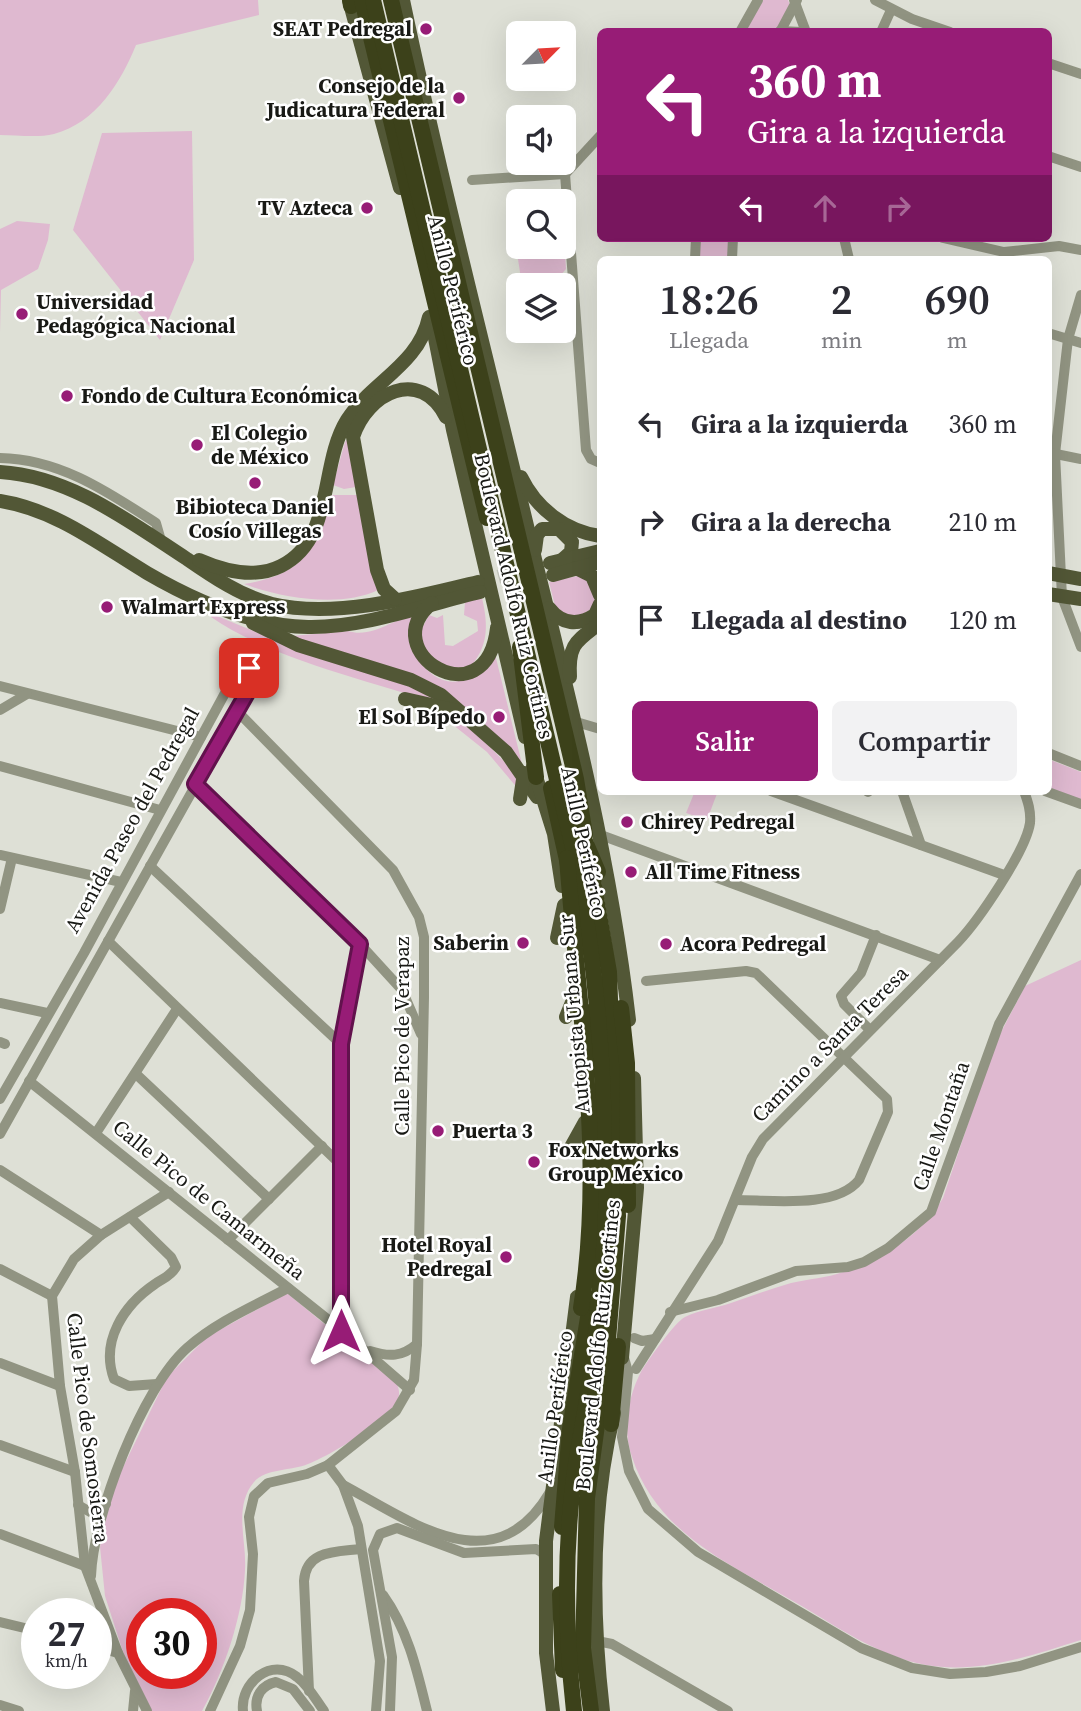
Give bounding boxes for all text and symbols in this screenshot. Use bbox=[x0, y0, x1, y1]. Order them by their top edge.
place label: SEAT Pedregal bbox=[273, 14, 412, 43]
marker: SEAT Pedregal bbox=[418, 21, 434, 37]
north arrow bbox=[506, 21, 576, 91]
map controls bbox=[506, 21, 576, 343]
text: 360 m bbox=[747, 46, 882, 113]
icon: left bbox=[632, 56, 723, 147]
place label: Consejo de la Judicatura Federal bbox=[264, 71, 446, 124]
marker: Consejo de la Judicatura Federal bbox=[451, 90, 467, 106]
button: sound bbox=[506, 105, 576, 175]
text: Gira a la izquierda bbox=[747, 110, 1006, 154]
button: search bbox=[506, 189, 576, 259]
icon: left bbox=[733, 189, 771, 227]
icon: ahead bbox=[806, 189, 844, 227]
icon: right bbox=[879, 189, 917, 227]
place label: TV Azteca bbox=[258, 193, 354, 222]
marker: TV Azteca bbox=[359, 200, 375, 216]
street label: Anillo Periférico bbox=[421, 211, 486, 368]
text: 18:26 bbox=[659, 270, 759, 328]
text: 2 bbox=[831, 270, 853, 328]
text: 690 bbox=[924, 270, 990, 328]
button: layers bbox=[506, 273, 576, 343]
place label: Universidad Pedagógica Nacional bbox=[36, 287, 236, 340]
marker: Universidad Pedagógica Nacional bbox=[14, 306, 30, 322]
text: Llegada bbox=[669, 324, 749, 356]
text: min bbox=[821, 324, 862, 356]
text: m bbox=[947, 324, 968, 356]
place label: Fondo de Cultura Económica bbox=[81, 381, 359, 410]
marker: Fondo de Cultura Económica bbox=[59, 388, 75, 404]
icon: left bbox=[632, 405, 670, 443]
text: Gira a la izquierda bbox=[691, 406, 908, 442]
text: 360 m bbox=[949, 406, 1017, 442]
place label: El Colegio de México bbox=[211, 418, 309, 471]
marker: El Colegio de México bbox=[189, 437, 205, 453]
street label: Boulevard Adolfo Ruiz Cortines bbox=[467, 450, 562, 742]
marker: Bibioteca Daniel Cosío Villegas bbox=[247, 475, 263, 491]
place label: Bibioteca Daniel Cosío Villegas bbox=[176, 492, 335, 545]
icon: right bbox=[632, 503, 670, 541]
text: Gira a la derecha bbox=[691, 504, 891, 540]
text: 210 m bbox=[949, 504, 1017, 540]
place label: Walmart Express bbox=[121, 592, 286, 621]
marker: Walmart Express bbox=[99, 599, 115, 615]
icon: arrive bbox=[632, 601, 670, 639]
text: Llegada al destino bbox=[691, 602, 907, 638]
text: 120 m bbox=[949, 602, 1017, 638]
pin bbox=[219, 638, 279, 698]
icon: arrive bbox=[230, 649, 268, 687]
button: Salir bbox=[632, 701, 818, 781]
button: Compartir bbox=[832, 701, 1017, 781]
street label: Avenida Paseo del Pedregal bbox=[57, 702, 206, 938]
place label: El Sol Bípedo bbox=[358, 702, 485, 731]
marker: El Sol Bípedo bbox=[491, 709, 507, 725]
street label: Anillo Periférico bbox=[554, 763, 615, 920]
place label: Chirey Pedregal bbox=[641, 807, 795, 836]
marker: Chirey Pedregal bbox=[619, 814, 635, 830]
place label: All Time Fitness bbox=[645, 857, 800, 886]
marker: All Time Fitness bbox=[623, 864, 639, 880]
street label: Autopista Urbana Sur bbox=[550, 913, 597, 1115]
place label: Saberin bbox=[433, 928, 509, 957]
place label: Acora Pedregal bbox=[680, 929, 827, 958]
marker: Saberin bbox=[515, 935, 531, 951]
street label: Calle Pico de Verapaz bbox=[387, 936, 416, 1136]
marker: Acora Pedregal bbox=[658, 936, 674, 952]
street label: Camino a Santa Teresa bbox=[745, 959, 915, 1128]
street label: Calle Montaña bbox=[905, 1057, 976, 1195]
street label: Calle Pico de Camarmeña bbox=[107, 1113, 312, 1287]
place label: Puerta 3 bbox=[452, 1116, 533, 1145]
marker: Puerta 3 bbox=[430, 1123, 446, 1139]
place label: Fox Networks Group México bbox=[548, 1135, 683, 1188]
marker: Fox Networks Group México bbox=[526, 1154, 542, 1170]
street label: Boulevard Adolfo Ruiz Cortines bbox=[568, 1198, 627, 1492]
place label: Hotel Royal Pedregal bbox=[381, 1230, 492, 1283]
marker: Hotel Royal Pedregal bbox=[498, 1249, 514, 1265]
position arrow bbox=[304, 1294, 378, 1368]
street label: Calle Pico de Somosierra bbox=[60, 1311, 117, 1545]
street label: Anillo Periférico bbox=[529, 1328, 580, 1485]
speed limit sign: 30 bbox=[126, 1598, 217, 1689]
text: 27 bbox=[48, 1610, 85, 1658]
text: km/h bbox=[45, 1648, 88, 1673]

